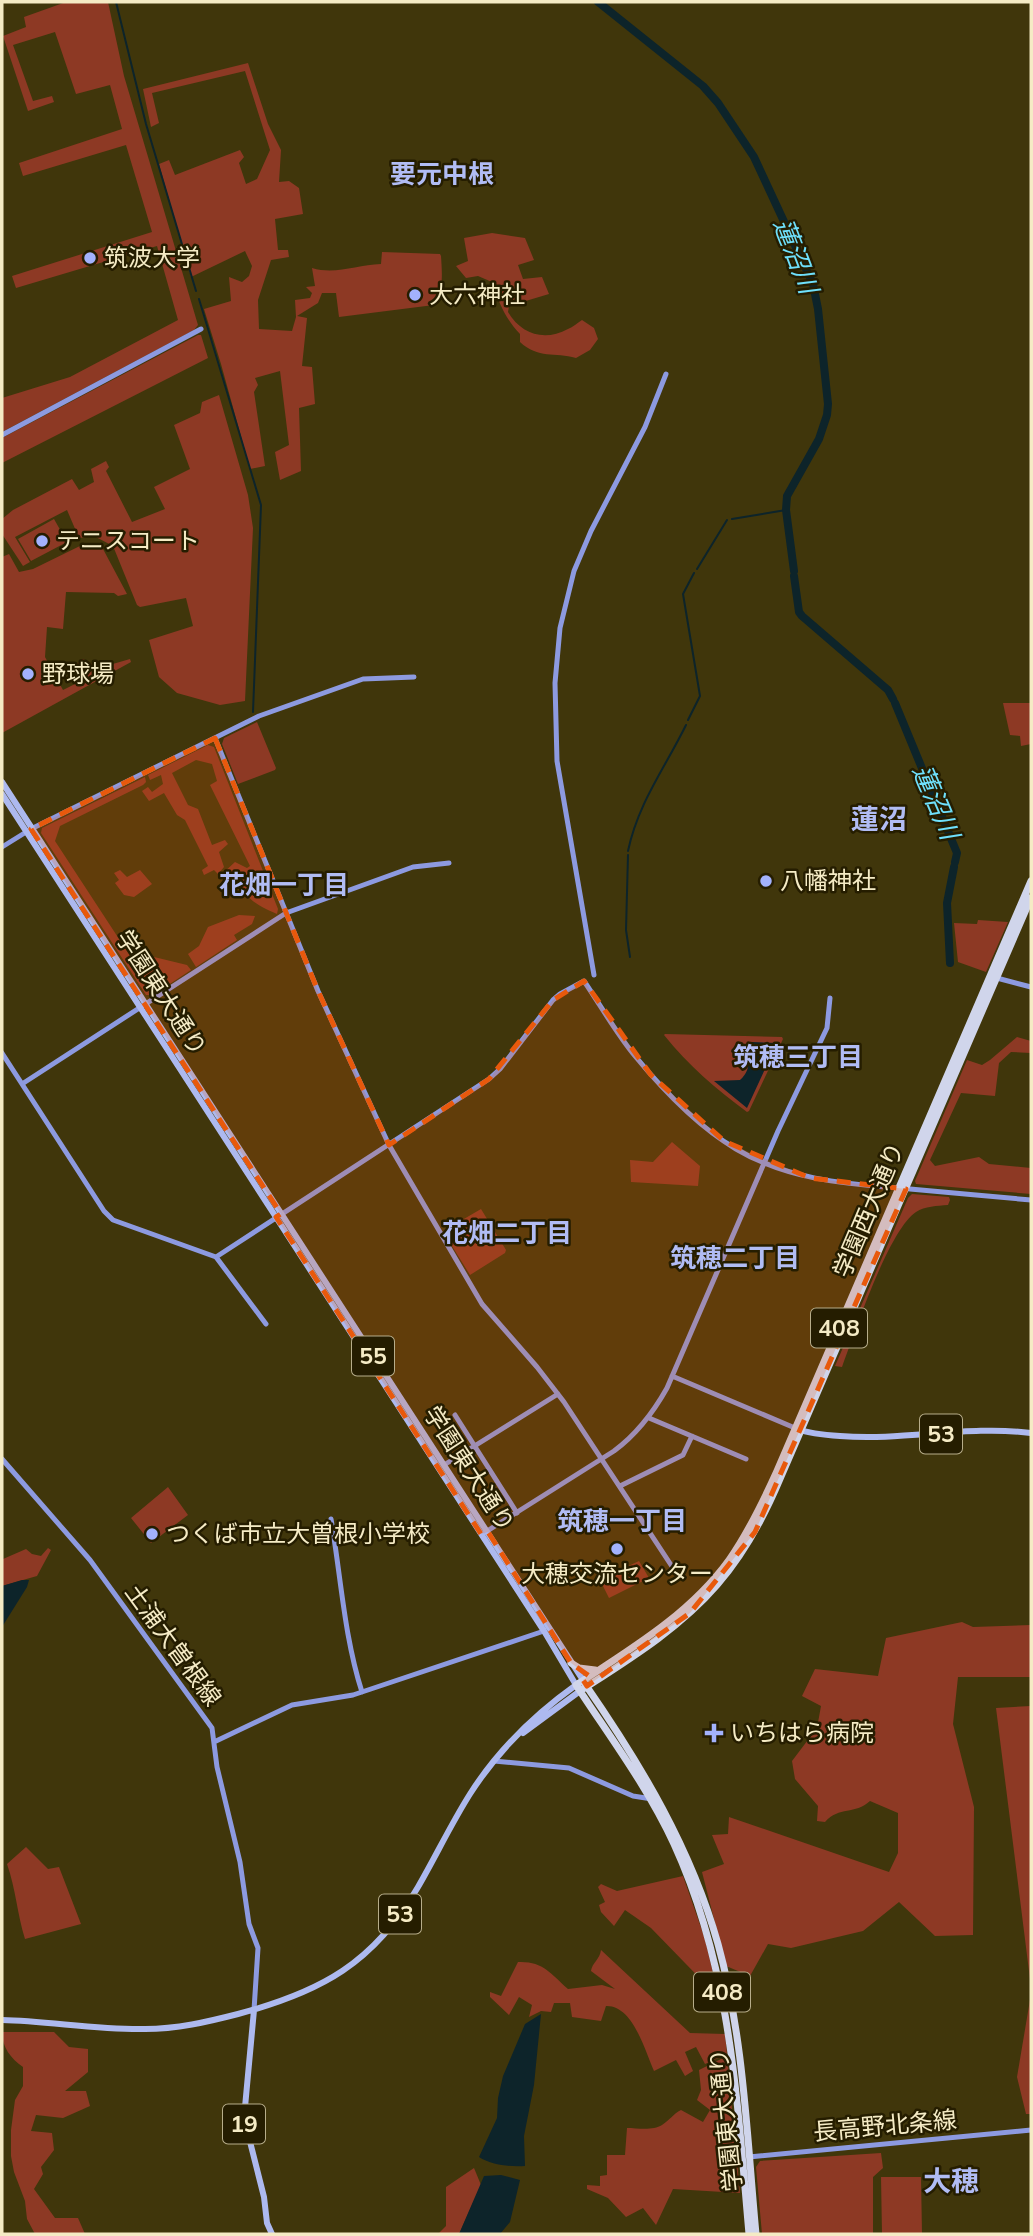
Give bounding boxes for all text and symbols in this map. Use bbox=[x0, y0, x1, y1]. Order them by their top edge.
district label: 要元中根 bbox=[390, 157, 494, 190]
water label: 蓮沼川 bbox=[767, 213, 827, 301]
place label: 筑波大学 bbox=[104, 242, 200, 272]
marker: 筑波大学 bbox=[82, 250, 98, 266]
place label: 大六神社 bbox=[429, 279, 525, 309]
marker: 大六神社 bbox=[407, 287, 423, 303]
place label: テニスコート bbox=[56, 525, 200, 555]
marker: テニスコート bbox=[34, 533, 50, 549]
place label: 野球場 bbox=[42, 658, 114, 688]
marker: 野球場 bbox=[20, 666, 36, 682]
water label: 蓮沼川 bbox=[906, 759, 968, 847]
district label: 蓮沼 bbox=[851, 801, 907, 836]
place label: 八幡神社 bbox=[780, 865, 876, 895]
district label: 花畑一丁目 bbox=[219, 868, 349, 901]
marker: 八幡神社 bbox=[758, 873, 774, 889]
street label: 学園東大通り bbox=[110, 924, 214, 1061]
district label: 筑穂三丁目 bbox=[733, 1040, 863, 1073]
street label: 学園西大通り bbox=[826, 1137, 910, 1282]
district label: 花畑二丁目 bbox=[442, 1216, 572, 1249]
district label: 筑穂二丁目 bbox=[670, 1241, 800, 1274]
road number: 408 bbox=[811, 1308, 867, 1348]
road number: 55 bbox=[352, 1336, 394, 1376]
street label: 学園東大通り bbox=[418, 1400, 522, 1537]
road number: 53 bbox=[920, 1414, 962, 1454]
district label: 筑穂一丁目 bbox=[557, 1504, 687, 1537]
place label: つくば市立大曽根小学校 bbox=[166, 1518, 430, 1548]
marker: つくば市立大曽根小学校 bbox=[144, 1526, 160, 1542]
marker: 大穂交流センター bbox=[609, 1541, 625, 1557]
place label: 大穂交流センター bbox=[521, 1558, 713, 1588]
street label: 土浦大曽根線 bbox=[119, 1577, 228, 1711]
place label: いちはら病院 bbox=[730, 1717, 874, 1747]
marker: いちはら病院 bbox=[704, 1723, 724, 1743]
road number: 53 bbox=[379, 1895, 421, 1934]
road number: 408 bbox=[694, 1972, 750, 2011]
street label: 学園東大通り bbox=[703, 2047, 747, 2193]
road number: 19 bbox=[223, 2104, 265, 2144]
street label: 長高野北条線 bbox=[812, 2104, 958, 2146]
district label: 大穂 bbox=[923, 2163, 979, 2198]

